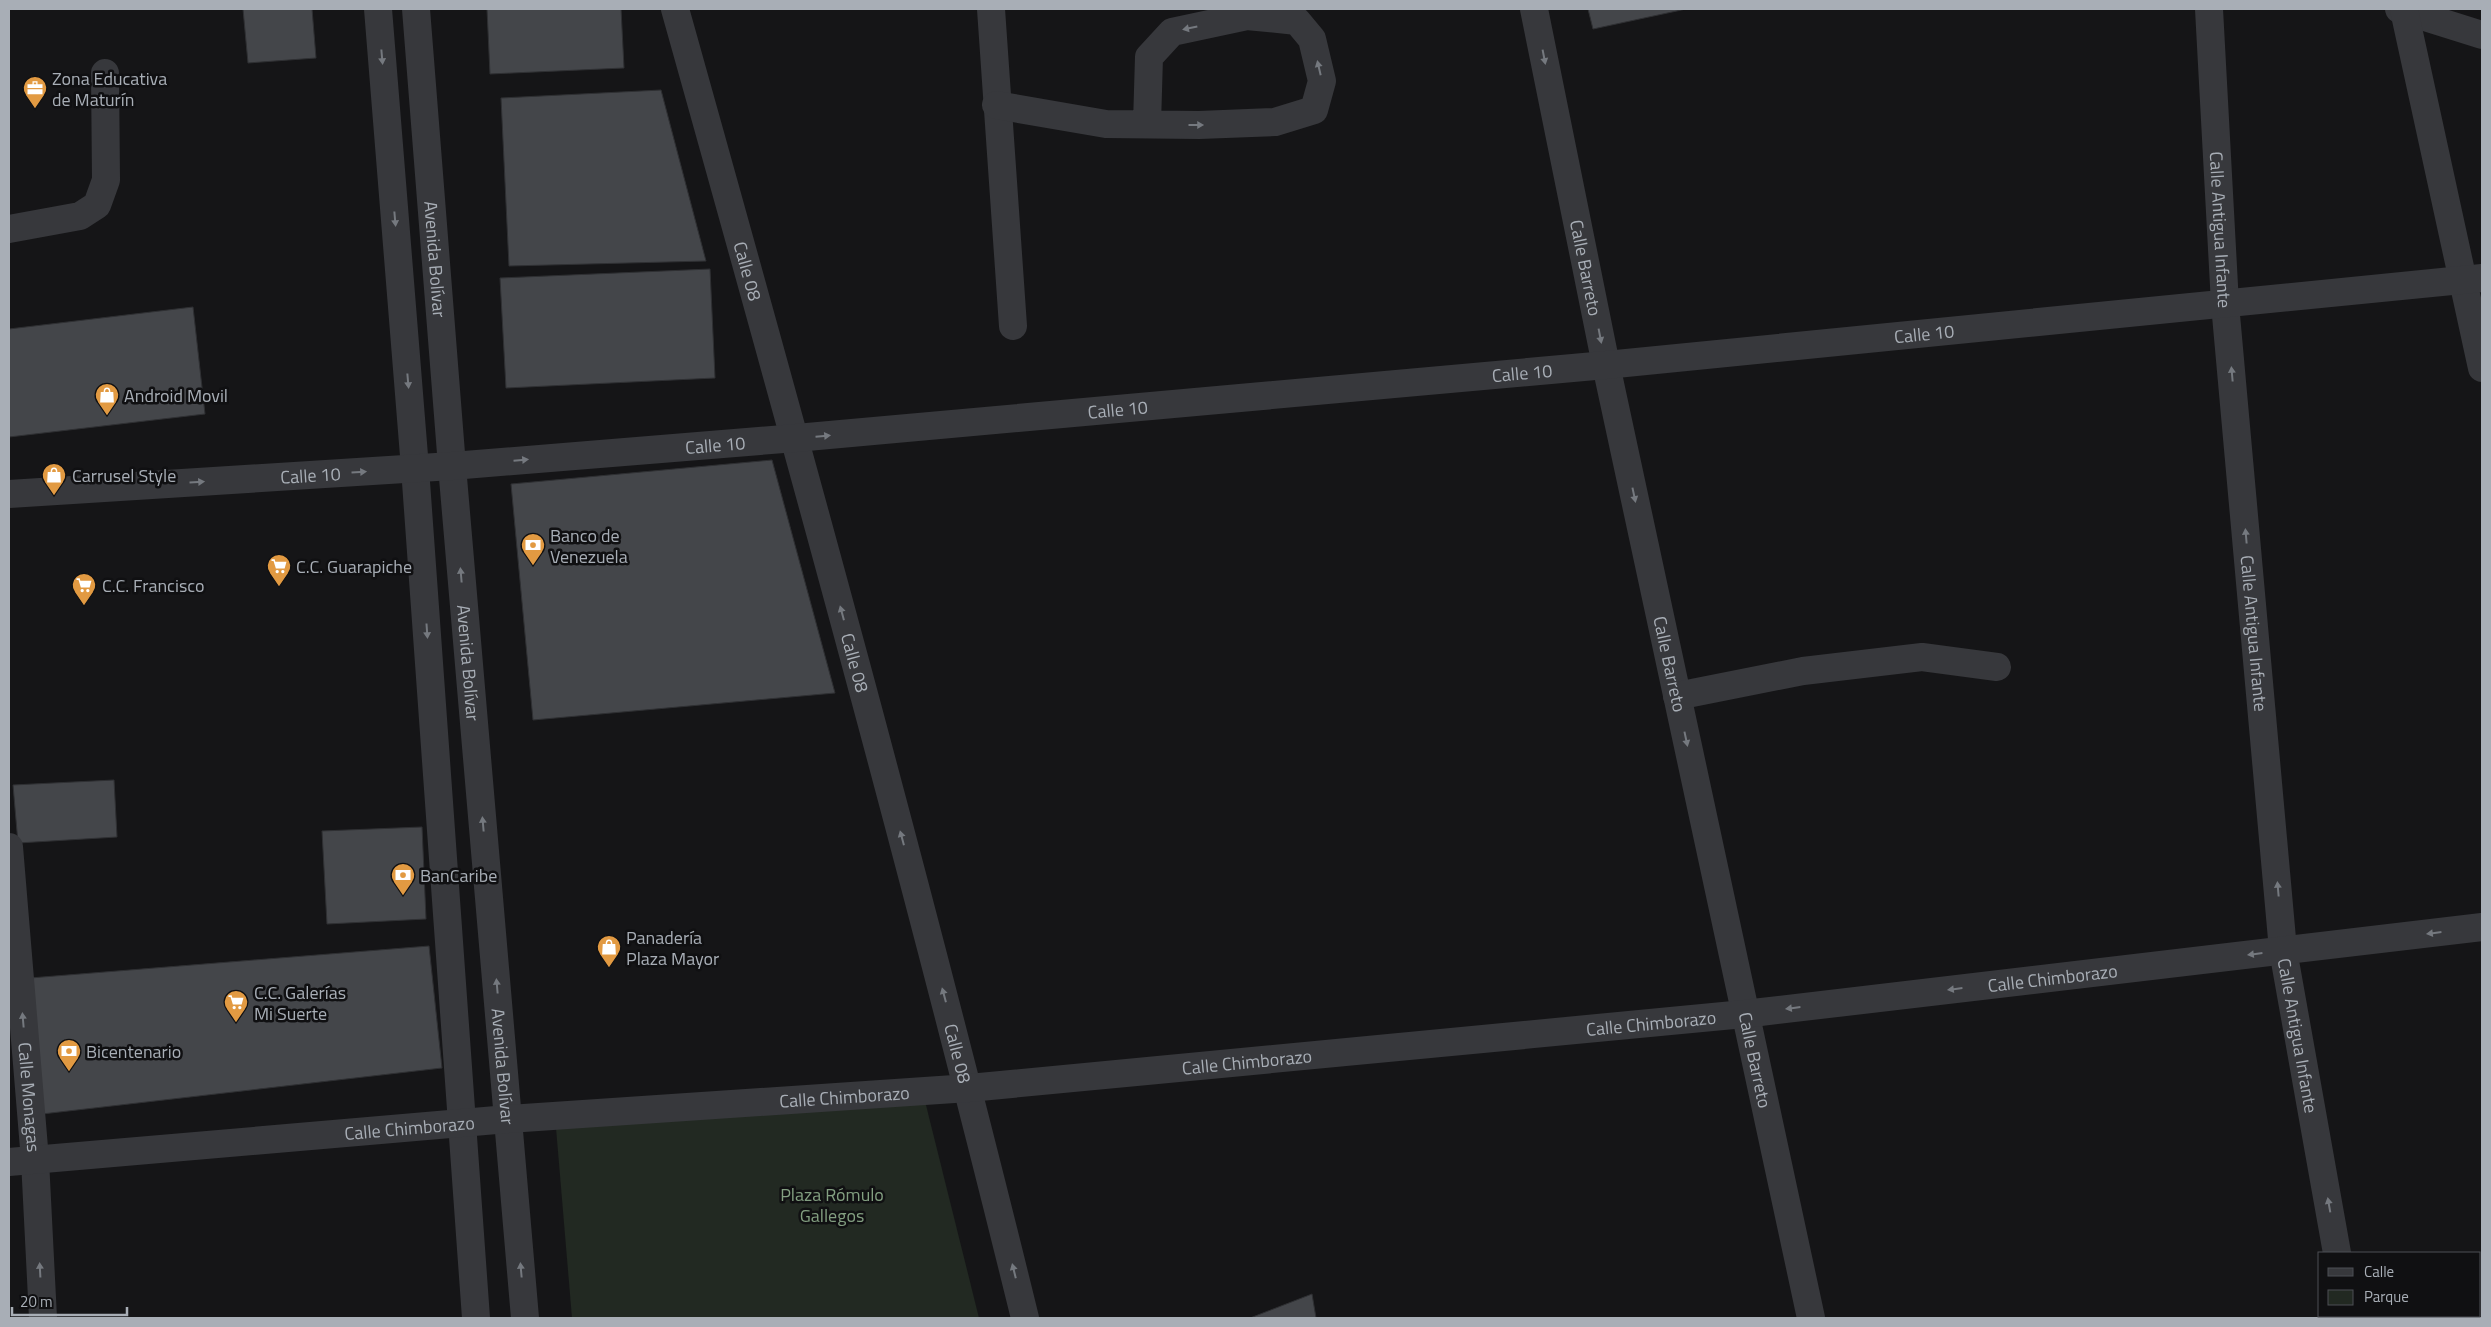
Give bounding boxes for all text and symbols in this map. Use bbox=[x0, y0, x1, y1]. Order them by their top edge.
one-way arrow bbox=[1182, 24, 1198, 32]
one-way arrow bbox=[1540, 49, 1548, 65]
one-way arrow bbox=[378, 50, 386, 66]
one-way arrow bbox=[1315, 61, 1323, 76]
place label: Zona Educativa de Maturín bbox=[52, 65, 167, 113]
office icon: Zona Educativa de Maturín bbox=[22, 75, 48, 109]
one-way arrow bbox=[1188, 121, 1204, 129]
street label: Calle Antigua Infante bbox=[2203, 151, 2239, 309]
street label: Avenida Bolívar bbox=[418, 200, 454, 318]
one-way arrow bbox=[391, 212, 399, 228]
street label: Calle Barreto bbox=[1563, 217, 1609, 318]
street label: Calle 08 bbox=[727, 238, 769, 304]
street label: Calle 10 bbox=[1893, 317, 1956, 350]
one-way arrow bbox=[1597, 328, 1605, 344]
street label: Calle 10 bbox=[1491, 356, 1553, 389]
one-way arrow bbox=[2228, 366, 2236, 382]
one-way arrow bbox=[405, 374, 413, 390]
shop icon: Android Movil bbox=[94, 382, 120, 416]
place label: Android Movil bbox=[124, 382, 228, 409]
street label: Calle 10 bbox=[1086, 393, 1149, 425]
street label: Calle 10 bbox=[684, 429, 746, 460]
one-way arrow bbox=[815, 431, 831, 439]
one-way arrow bbox=[514, 456, 530, 464]
street label: Calle 10 bbox=[279, 460, 341, 490]
shop icon: Carrusel Style bbox=[41, 462, 67, 496]
place label: Carrusel Style bbox=[72, 462, 176, 489]
one-way arrow bbox=[352, 467, 368, 475]
one-way arrow bbox=[189, 478, 205, 486]
one-way arrow bbox=[1630, 487, 1638, 502]
place label: Banco de Venezuela bbox=[550, 522, 628, 570]
one-way arrow bbox=[2242, 528, 2250, 544]
bank icon: Banco de Venezuela bbox=[520, 532, 546, 566]
supermarket icon: C.C. Guarapiche bbox=[266, 553, 292, 587]
place label: C.C. Guarapiche bbox=[296, 553, 412, 580]
street label: Calle Antigua Infante bbox=[2234, 554, 2275, 713]
one-way arrow bbox=[457, 566, 465, 582]
supermarket icon: C.C. Francisco bbox=[71, 572, 97, 606]
place label: C.C. Francisco bbox=[102, 572, 205, 599]
street label: Avenida Bolívar bbox=[450, 604, 487, 722]
one-way arrow bbox=[838, 605, 846, 620]
street label: Calle Barreto bbox=[1647, 613, 1694, 714]
one-way arrow bbox=[423, 623, 431, 639]
street label: Calle 08 bbox=[834, 630, 876, 695]
one-way arrow bbox=[1682, 732, 1690, 747]
one-way arrow bbox=[479, 816, 487, 832]
one-way arrow bbox=[898, 830, 906, 845]
bank icon: BanCaribe bbox=[390, 862, 416, 896]
place label: BanCaribe bbox=[420, 862, 497, 889]
one-way arrow bbox=[2274, 881, 2282, 897]
place label: Panadería Plaza Mayor bbox=[626, 924, 719, 972]
one-way arrow bbox=[2426, 929, 2442, 937]
shop icon: Panadería Plaza Mayor bbox=[596, 934, 622, 968]
one-way arrow bbox=[2247, 950, 2263, 958]
street label: Calle Antigua Infante bbox=[2271, 956, 2325, 1115]
street label: Calle Chimborazo bbox=[1986, 957, 2119, 999]
one-way arrow bbox=[493, 977, 501, 993]
place label: C.C. Galerías Mi Suerte bbox=[254, 979, 346, 1027]
one-way arrow bbox=[1946, 985, 1962, 993]
one-way arrow bbox=[939, 987, 947, 1002]
supermarket icon: C.C. Galerías Mi Suerte bbox=[223, 989, 249, 1023]
street label: Calle Chimborazo bbox=[1585, 1003, 1717, 1043]
one-way arrow bbox=[1785, 1004, 1801, 1012]
street label: Avenida Bolívar bbox=[485, 1007, 522, 1126]
street label: Calle Barreto bbox=[1732, 1009, 1779, 1110]
one-way arrow bbox=[19, 1012, 27, 1028]
street label: Calle 08 bbox=[938, 1021, 979, 1086]
bank icon: Bicentenario bbox=[56, 1038, 82, 1072]
place label: Bicentenario bbox=[86, 1038, 181, 1065]
street label: Calle Monagas bbox=[12, 1041, 48, 1153]
street label: Calle Chimborazo bbox=[1181, 1042, 1313, 1081]
street label: Calle Chimborazo bbox=[778, 1079, 910, 1114]
street label: Calle Chimborazo bbox=[343, 1108, 476, 1147]
park label: Plaza Rómulo Gallegos bbox=[780, 1181, 884, 1229]
one-way arrow bbox=[2324, 1197, 2332, 1213]
legend bbox=[2318, 1252, 2481, 1317]
text: Calle bbox=[2364, 1260, 2394, 1283]
one-way arrow bbox=[36, 1261, 44, 1277]
one-way arrow bbox=[517, 1261, 525, 1277]
one-way arrow bbox=[1009, 1263, 1017, 1278]
scale bar bbox=[12, 1284, 128, 1316]
text: Parque bbox=[2364, 1285, 2409, 1308]
text: 20 m bbox=[20, 1290, 53, 1313]

